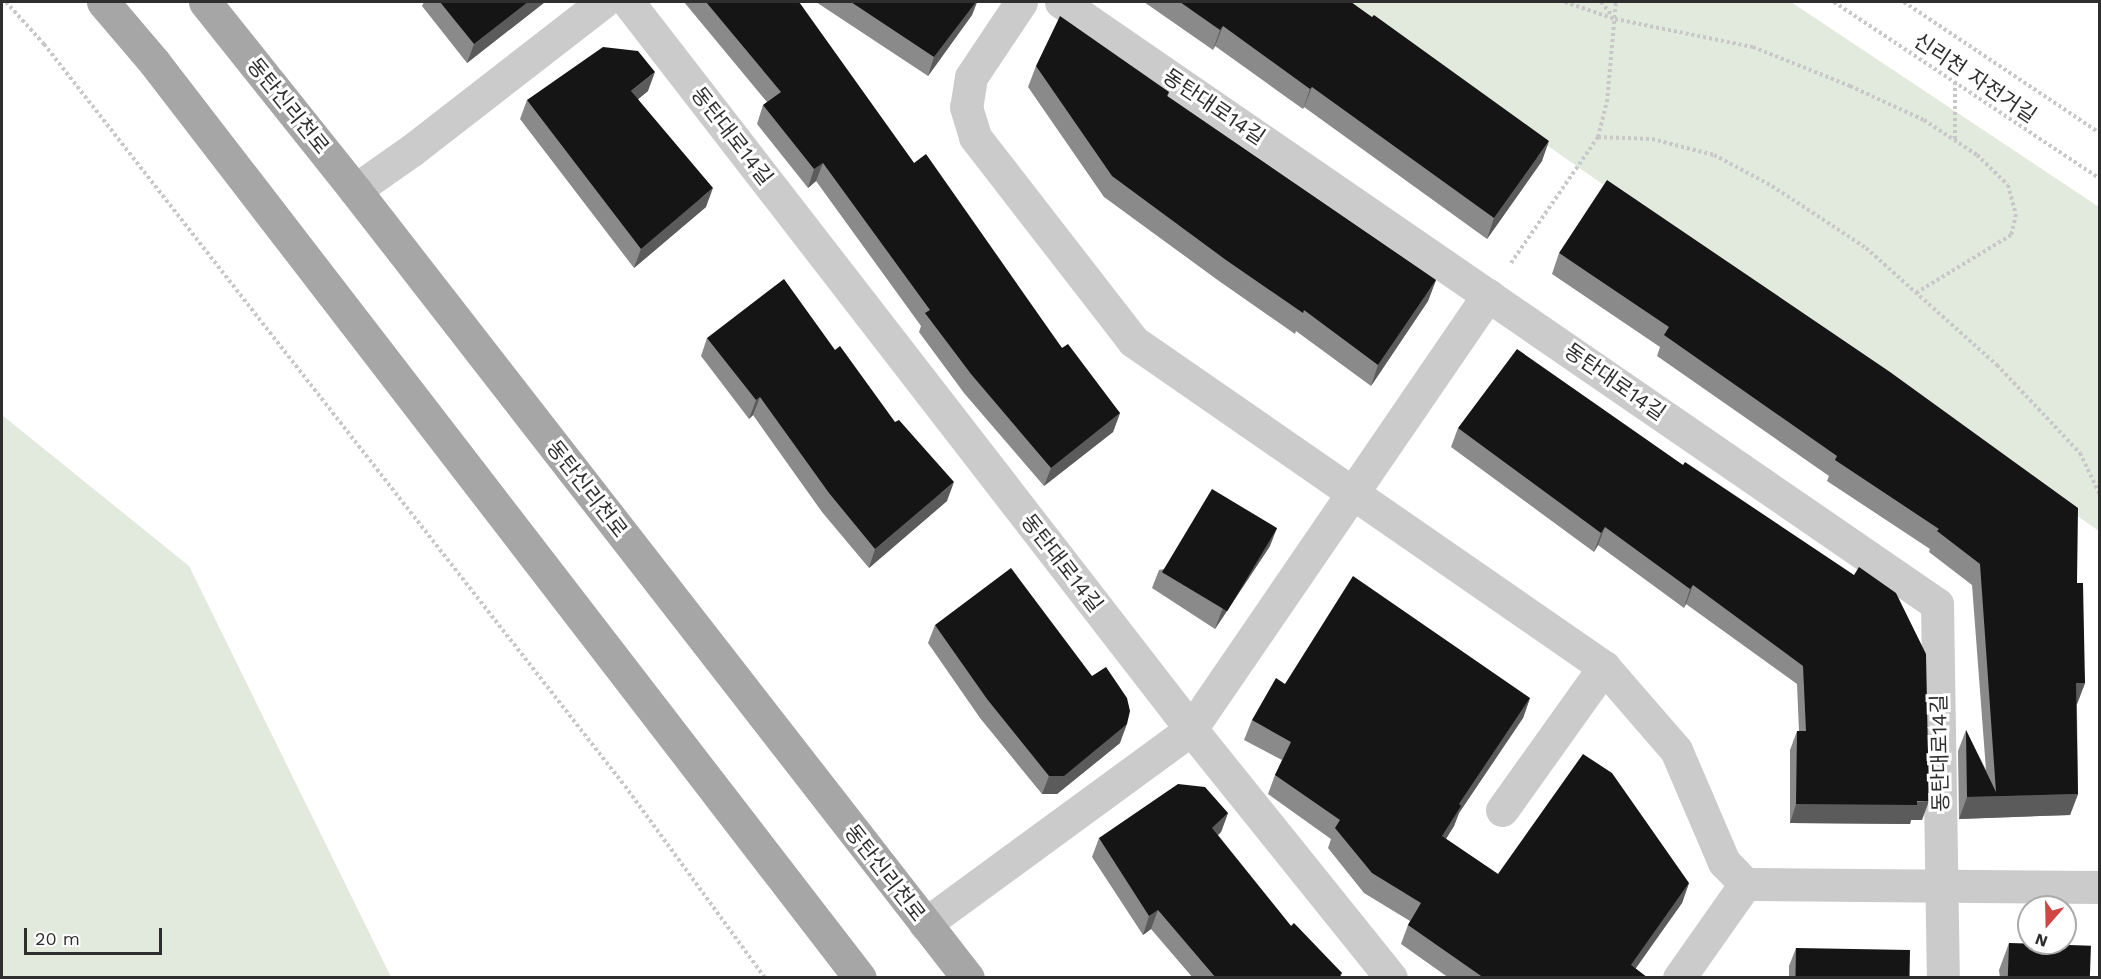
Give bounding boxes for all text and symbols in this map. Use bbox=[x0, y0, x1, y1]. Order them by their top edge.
street label: 신리천 자전거길 bbox=[1909, 28, 2041, 128]
street label: 동탄신리천로 bbox=[242, 53, 334, 159]
street label: 동탄대로14길 bbox=[1158, 64, 1270, 150]
street label: 동탄대로14길 bbox=[686, 82, 778, 190]
street label: 동탄대로14길 bbox=[1560, 338, 1670, 426]
street label: 동탄신리천로 bbox=[541, 436, 633, 542]
street label: 동탄대로14길 bbox=[1016, 509, 1108, 617]
street label: 동탄대로14길 bbox=[1926, 694, 1954, 812]
street label: 동탄신리천로 bbox=[839, 820, 931, 926]
north arrow bbox=[2017, 895, 2077, 955]
scale bar bbox=[27, 916, 165, 954]
text: 20 m bbox=[35, 928, 80, 949]
text: N bbox=[2033, 930, 2050, 951]

